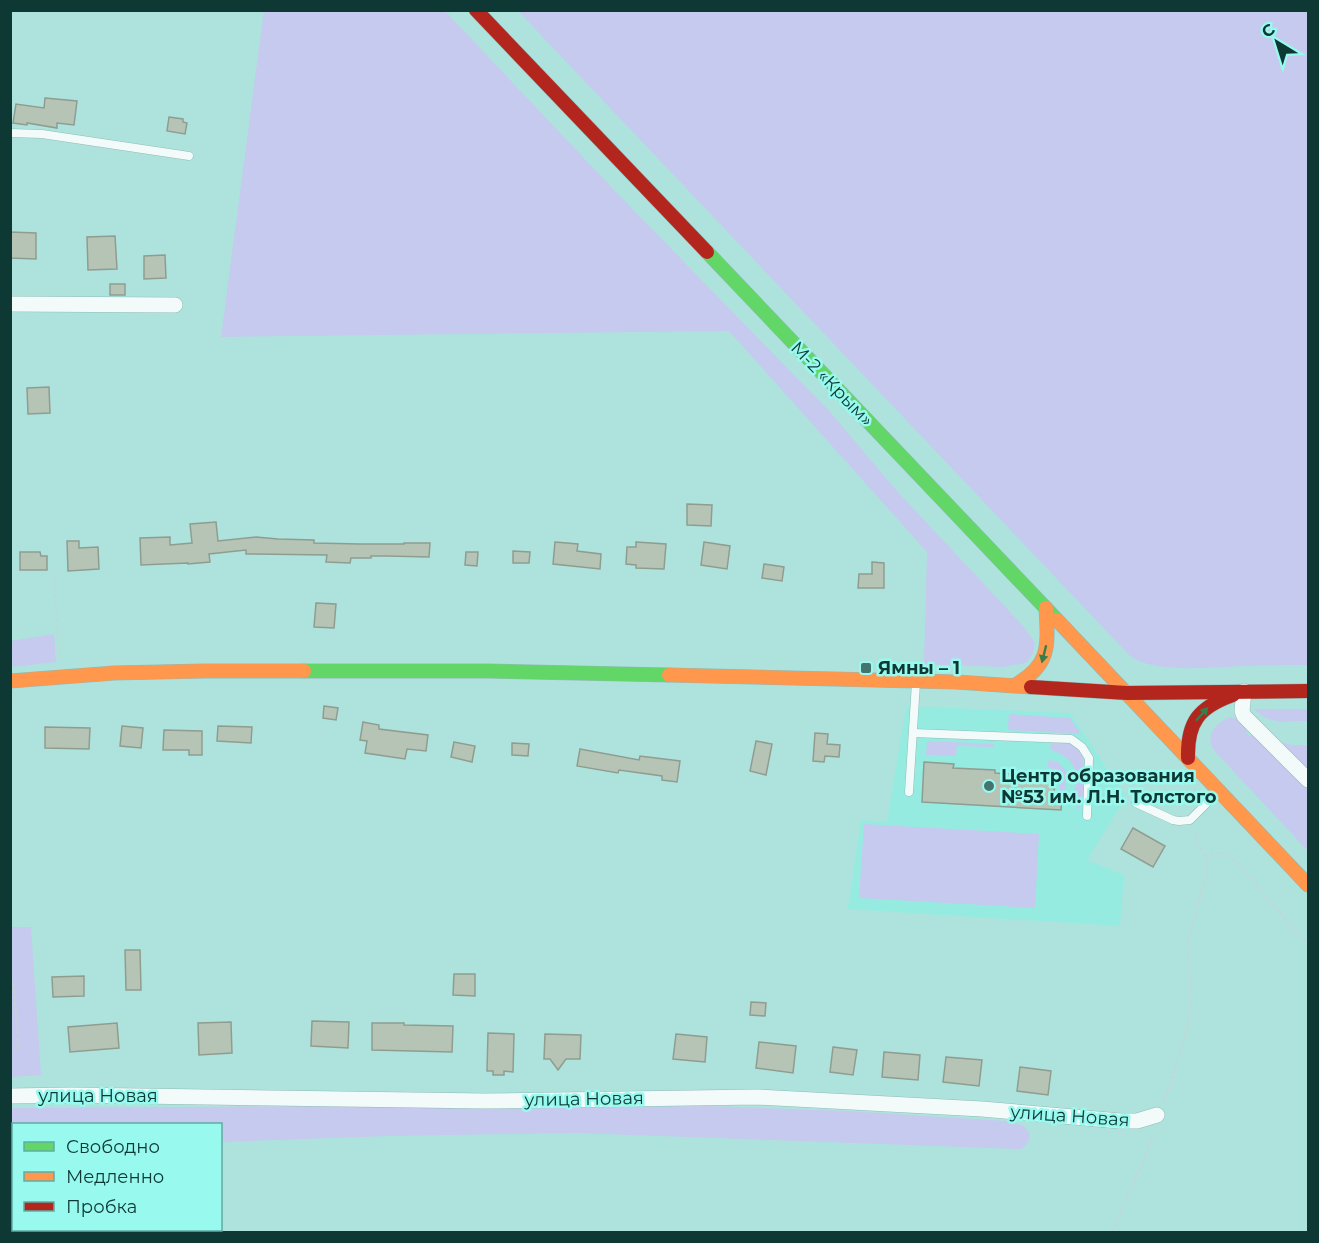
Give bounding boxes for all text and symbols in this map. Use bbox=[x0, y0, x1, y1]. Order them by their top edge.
north arrow bbox=[1247, 12, 1307, 72]
text: С bbox=[1258, 19, 1279, 42]
street label: М-2 «Крым» bbox=[786, 337, 878, 431]
one-way arrow bbox=[1039, 645, 1049, 663]
place label: Ямны – 1 bbox=[878, 657, 960, 679]
marker: Ямны – 1 bbox=[859, 661, 873, 675]
one-way arrow bbox=[1195, 706, 1209, 721]
place label: Центр образования №53 им. Л.Н. Толстого bbox=[1001, 765, 1217, 808]
marker: Центр образования №53 им. Л.Н. Толстого bbox=[982, 779, 996, 793]
street label: улица Новая bbox=[37, 1085, 158, 1107]
street label: улица Новая bbox=[523, 1087, 644, 1111]
street label: улица Новая bbox=[1009, 1101, 1130, 1131]
legend bbox=[12, 1123, 222, 1231]
text: Свободно bbox=[66, 1136, 160, 1158]
text: Медленно bbox=[66, 1166, 164, 1188]
text: Пробка bbox=[66, 1196, 137, 1218]

